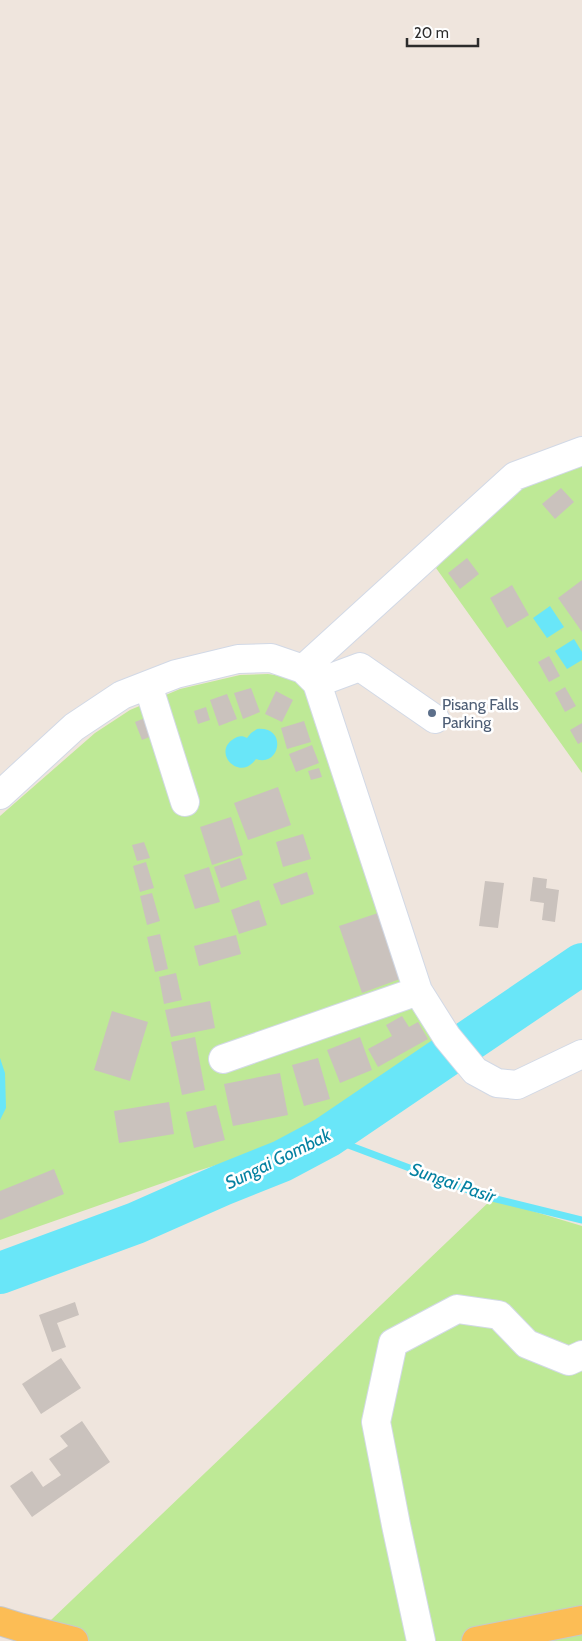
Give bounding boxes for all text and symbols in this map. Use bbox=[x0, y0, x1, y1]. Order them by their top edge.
scale bar bbox=[407, 15, 478, 47]
text: 20 m bbox=[414, 24, 449, 42]
place label: Pisang Falls Parking bbox=[442, 695, 519, 732]
marker: Pisang Falls Parking bbox=[426, 707, 438, 719]
water label: Sungai Gombak bbox=[222, 1123, 336, 1194]
water label: Sungai Pasir bbox=[407, 1158, 500, 1208]

